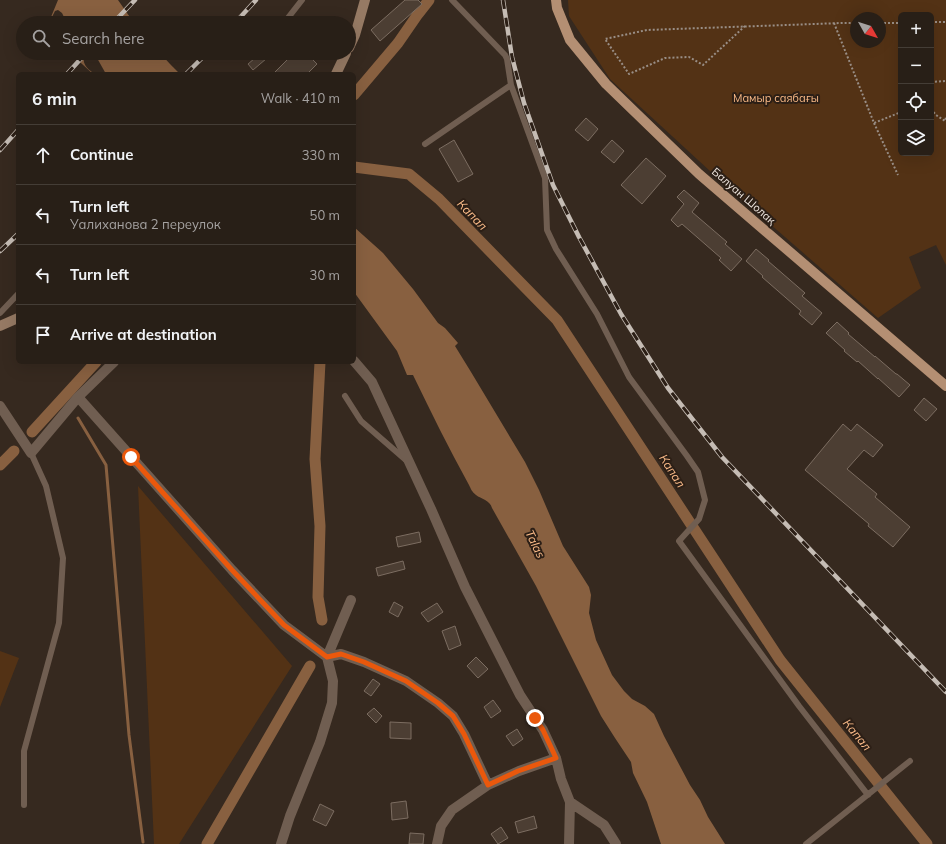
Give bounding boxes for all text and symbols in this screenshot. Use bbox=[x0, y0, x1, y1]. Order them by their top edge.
north arrow bbox=[850, 12, 886, 48]
map controls bbox=[898, 12, 934, 156]
button: + bbox=[898, 12, 934, 48]
search box bbox=[16, 16, 356, 60]
icon: search bbox=[30, 27, 52, 49]
text: Search here bbox=[62, 29, 144, 48]
button: − bbox=[898, 48, 934, 84]
button: locate bbox=[898, 84, 934, 120]
text: 6 min bbox=[32, 88, 77, 109]
text: Walk · 410 m bbox=[261, 90, 340, 106]
park label: Мамыр саябағы bbox=[733, 91, 819, 105]
button: layers bbox=[898, 120, 934, 156]
icon: ahead bbox=[32, 144, 54, 166]
text: Continue bbox=[70, 145, 133, 164]
text: 330 m bbox=[302, 147, 340, 163]
street label: Балуан Шолақ bbox=[709, 164, 779, 228]
water label: Капал bbox=[454, 196, 491, 233]
text: Turn left bbox=[70, 197, 129, 216]
icon: left bbox=[32, 204, 54, 226]
text: 50 m bbox=[310, 207, 340, 223]
text: Уалиханова 2 переулок bbox=[70, 216, 221, 232]
icon: left bbox=[32, 264, 54, 286]
text: Turn left bbox=[70, 265, 129, 284]
text: 30 m bbox=[310, 267, 340, 283]
icon: arrive bbox=[32, 324, 54, 346]
text: Arrive at destination bbox=[70, 325, 217, 344]
route start bbox=[122, 448, 140, 466]
water label: Капал bbox=[656, 451, 689, 490]
water label: Talas bbox=[522, 527, 549, 560]
route end bbox=[526, 709, 544, 727]
water label: Капал bbox=[840, 716, 875, 754]

